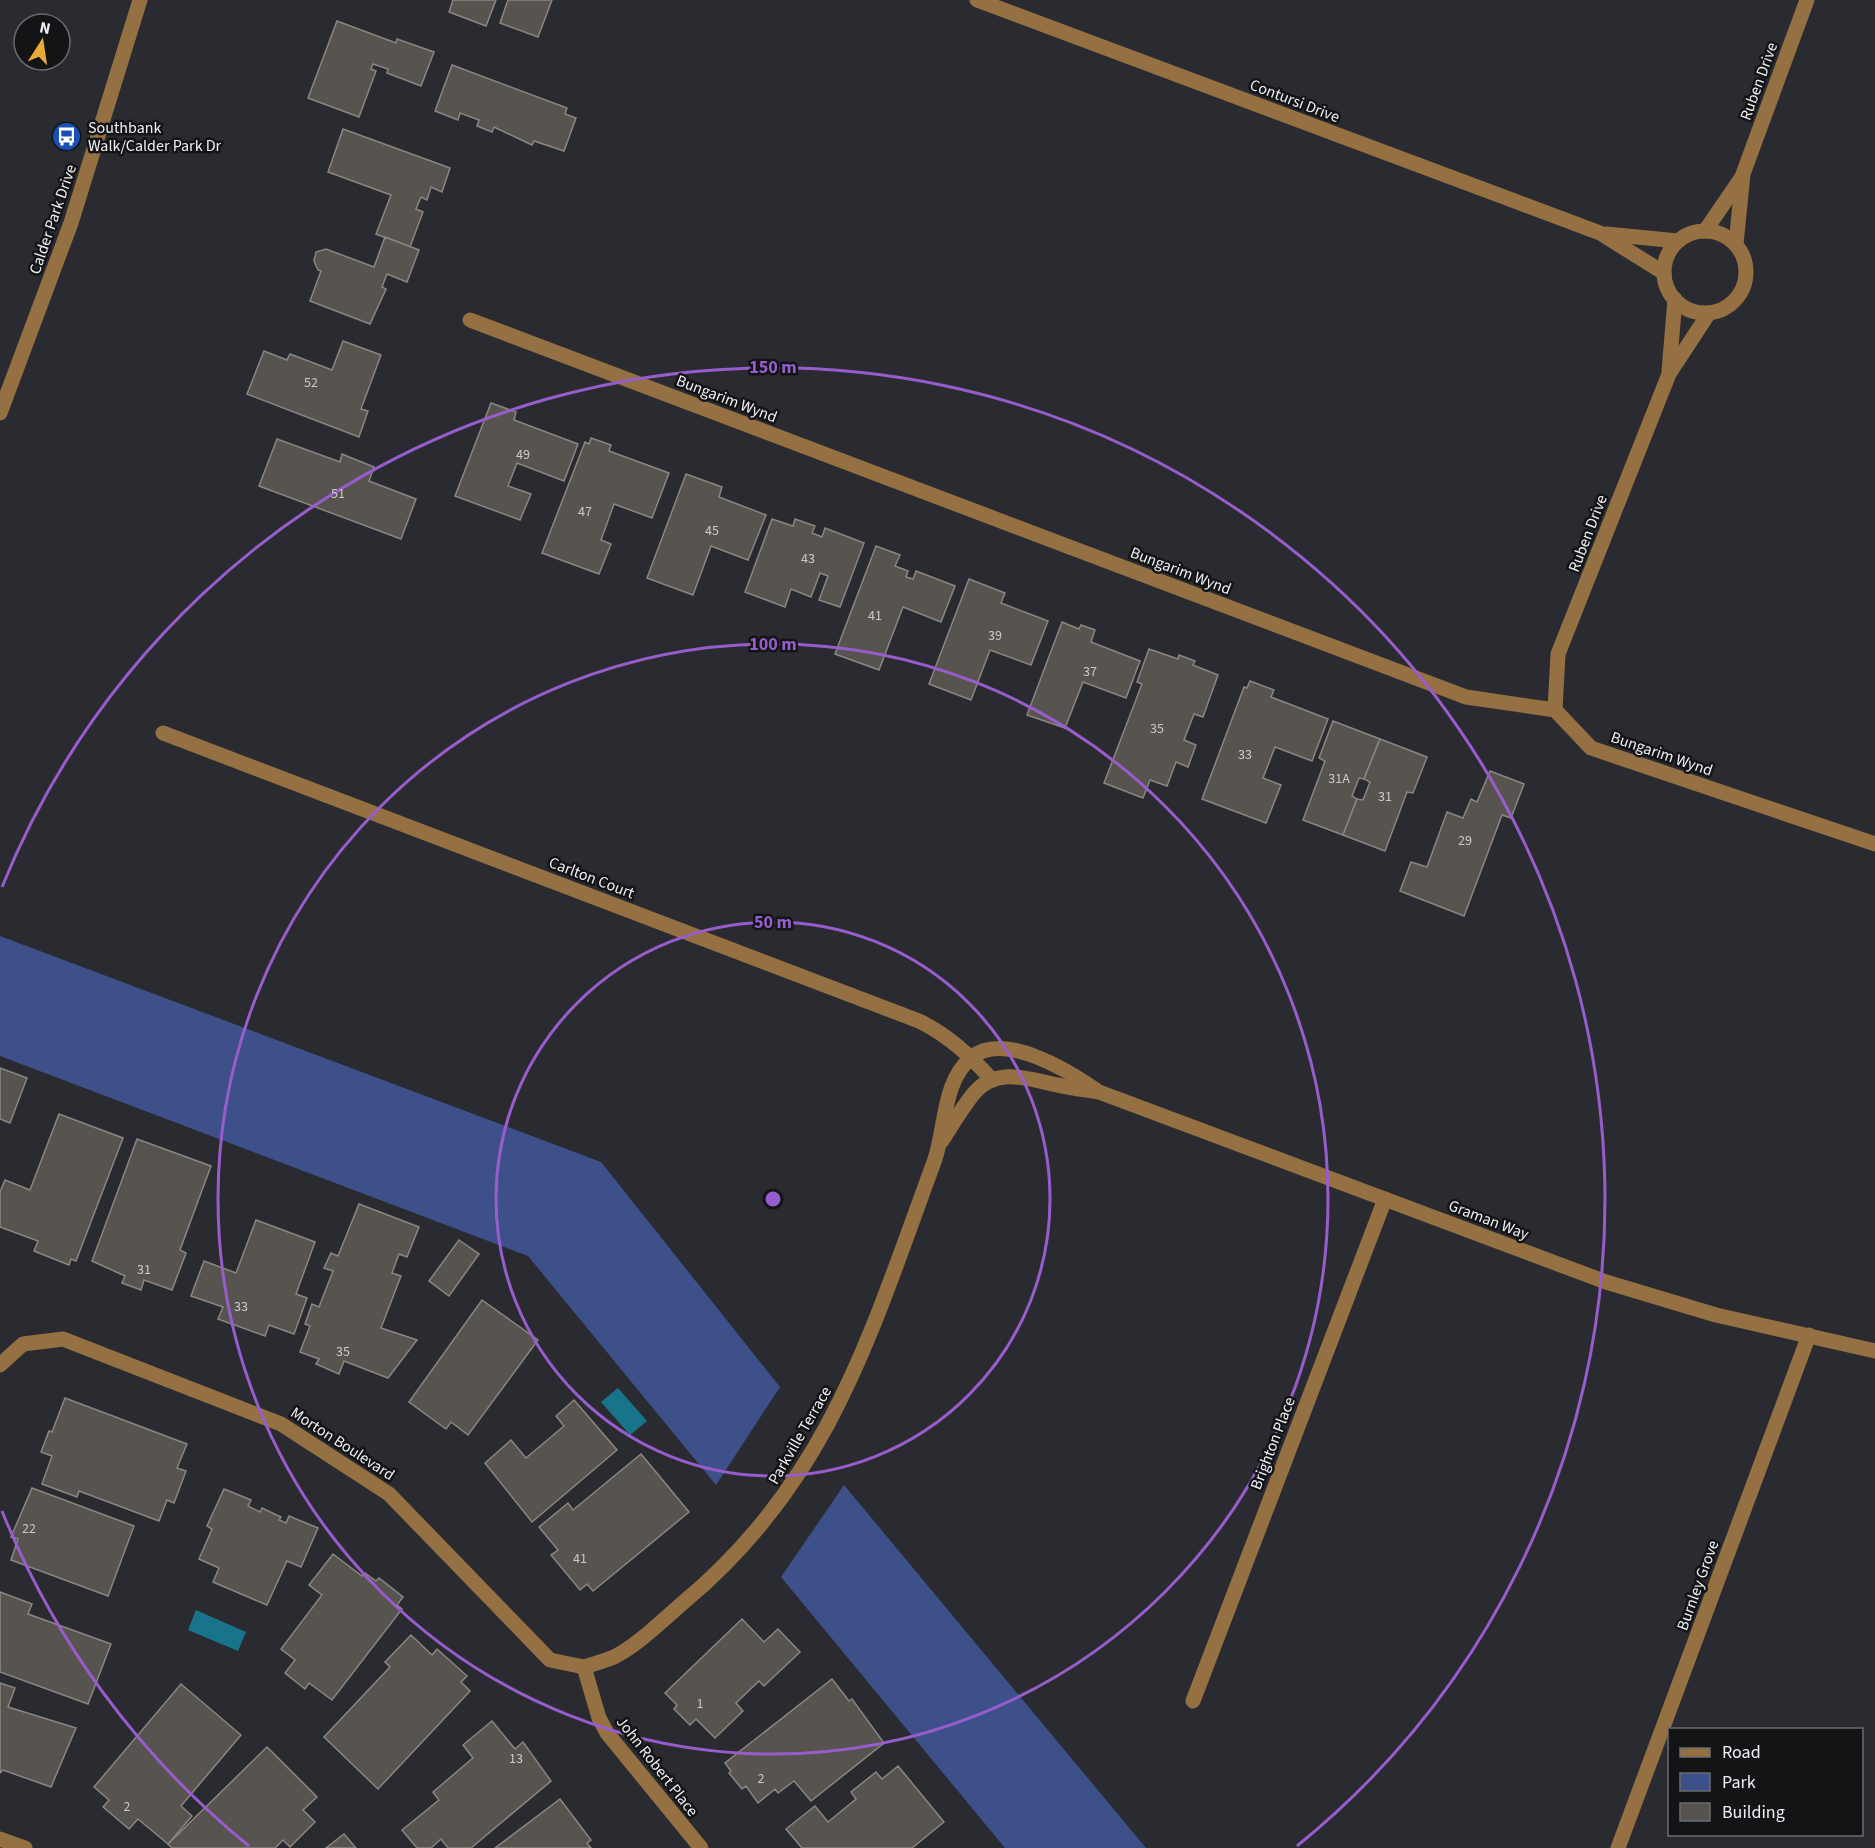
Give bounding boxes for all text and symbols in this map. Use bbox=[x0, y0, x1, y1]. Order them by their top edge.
north arrow bbox=[12, 12, 72, 72]
text: N bbox=[37, 16, 52, 40]
street label: Ruben Drive bbox=[1735, 39, 1783, 123]
street label: Contursi Drive bbox=[1247, 74, 1343, 128]
place label: Southbank Walk/Calder Park Dr bbox=[88, 117, 222, 157]
bus stop icon: Southbank Walk/Calder Park Dr bbox=[51, 120, 83, 152]
street label: Calder Park Drive bbox=[24, 161, 82, 277]
text: 150 m bbox=[749, 355, 797, 380]
street label: Bungarim Wynd bbox=[673, 370, 780, 428]
house number: 52 bbox=[304, 373, 318, 393]
house number: 49 bbox=[516, 445, 530, 465]
house number: 51 bbox=[331, 484, 345, 504]
street label: Ruben Drive bbox=[1563, 491, 1613, 575]
house number: 47 bbox=[578, 502, 592, 522]
house number: 45 bbox=[705, 521, 719, 541]
street label: Bungarim Wynd bbox=[1127, 542, 1234, 600]
house number: 43 bbox=[801, 549, 815, 569]
house number: 41 bbox=[868, 606, 882, 626]
house number: 39 bbox=[988, 626, 1002, 646]
text: 100 m bbox=[749, 632, 797, 657]
house number: 37 bbox=[1083, 662, 1097, 682]
house number: 35 bbox=[1150, 719, 1164, 739]
street label: Bungarim Wynd bbox=[1608, 726, 1716, 782]
house number: 33 bbox=[1238, 745, 1252, 765]
house number: 31A bbox=[1328, 769, 1350, 789]
house number: 31 bbox=[1378, 787, 1392, 807]
house number: 29 bbox=[1458, 831, 1472, 851]
street label: Carlton Court bbox=[546, 852, 638, 905]
text: 50 m bbox=[754, 910, 792, 935]
centre of rings bbox=[763, 1189, 783, 1209]
street label: Graman Way bbox=[1445, 1195, 1532, 1245]
house number: 31 bbox=[137, 1260, 151, 1280]
house number: 33 bbox=[234, 1297, 248, 1317]
house number: 35 bbox=[336, 1342, 350, 1362]
street label: Parkville Terrace bbox=[763, 1382, 837, 1489]
street label: Brighton Place bbox=[1245, 1394, 1301, 1493]
street label: Morton Boulevard bbox=[286, 1402, 399, 1486]
house number: 22 bbox=[22, 1519, 36, 1539]
street label: Burnley Grove bbox=[1671, 1537, 1724, 1633]
house number: 41 bbox=[573, 1549, 587, 1569]
house number: 1 bbox=[697, 1694, 704, 1714]
street label: John Robert Place bbox=[611, 1712, 703, 1821]
legend bbox=[1668, 1728, 1863, 1836]
text: Road bbox=[1722, 1740, 1761, 1765]
house number: 13 bbox=[509, 1749, 523, 1769]
house number: 2 bbox=[758, 1769, 765, 1789]
text: Park bbox=[1722, 1770, 1756, 1795]
house number: 2 bbox=[124, 1797, 131, 1817]
text: Building bbox=[1722, 1800, 1785, 1825]

